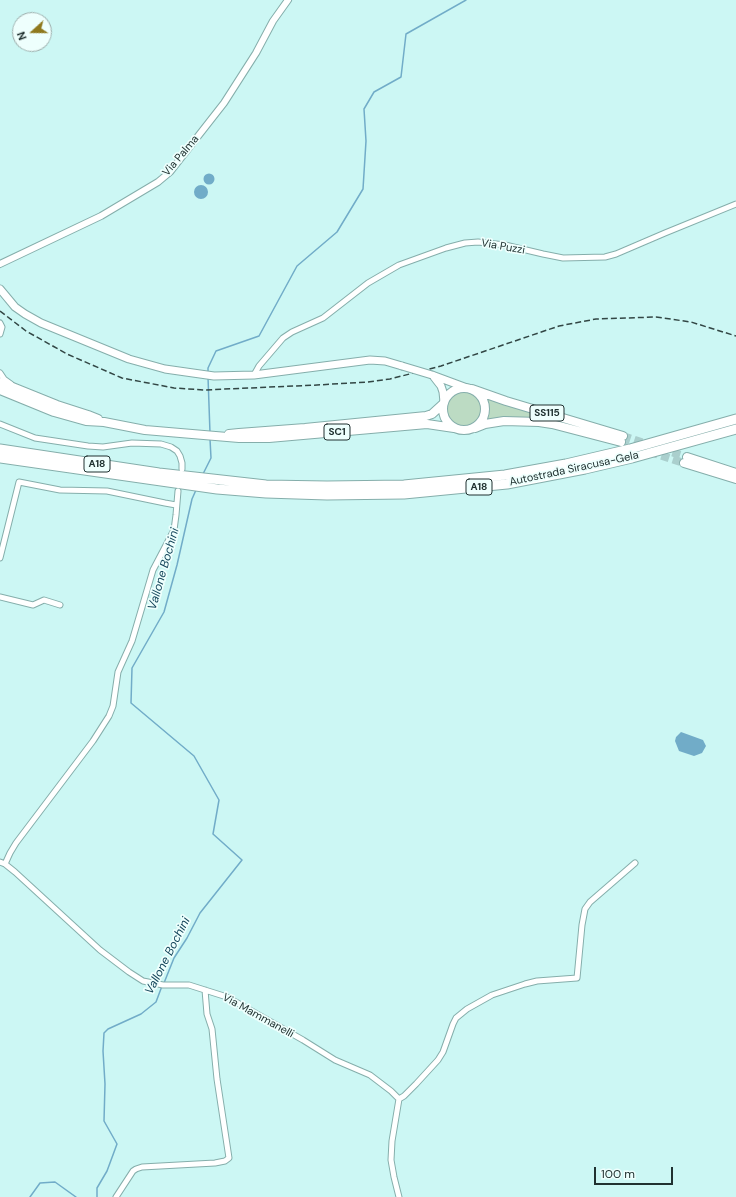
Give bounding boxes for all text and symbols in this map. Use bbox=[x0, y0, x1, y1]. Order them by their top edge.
north arrow bbox=[12, 12, 52, 52]
text: N bbox=[14, 30, 30, 42]
street label: Via Palma bbox=[160, 133, 202, 179]
street label: Via Puzzi bbox=[480, 237, 526, 257]
road number: SS115 bbox=[530, 405, 564, 421]
road number: SC1 bbox=[324, 424, 350, 440]
street label: Autostrada Siracusa-Gela bbox=[508, 449, 640, 489]
road number: A18 bbox=[84, 456, 110, 472]
road number: A18 bbox=[466, 479, 492, 495]
water label: Vallone Bochini bbox=[145, 526, 183, 612]
water label: Vallone Bochini bbox=[142, 915, 194, 997]
street label: Via Mammanelli bbox=[220, 991, 296, 1041]
scale bar bbox=[596, 1159, 675, 1185]
text: 100 m bbox=[601, 1166, 635, 1182]

